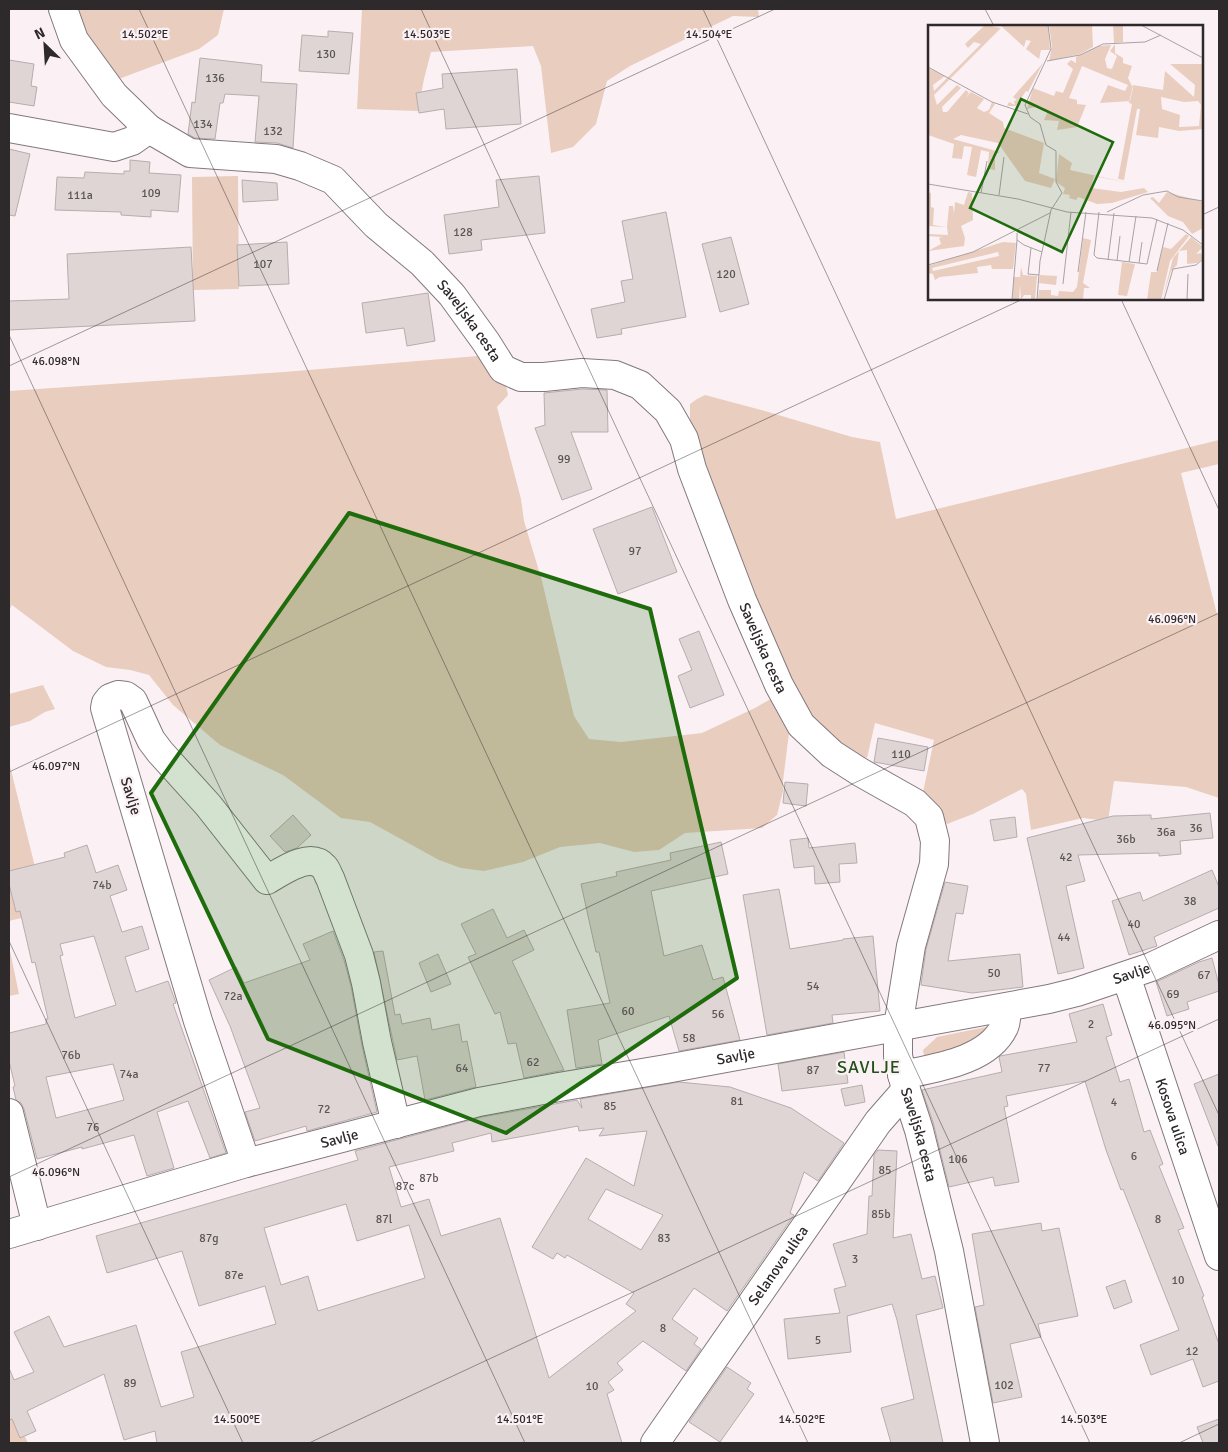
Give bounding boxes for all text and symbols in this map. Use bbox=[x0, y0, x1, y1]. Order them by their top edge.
north arrow bbox=[20, 20, 70, 70]
text: N bbox=[32, 24, 48, 43]
inset map bbox=[928, 25, 1203, 300]
text: 14.502°E bbox=[122, 27, 169, 42]
text: 14.503°E bbox=[404, 27, 451, 42]
text: 14.504°E bbox=[686, 27, 733, 42]
house number: 130 bbox=[316, 47, 336, 62]
house number: 136 bbox=[205, 71, 225, 86]
house number: 134 bbox=[193, 117, 213, 132]
house number: 132 bbox=[263, 124, 283, 139]
house number: 109 bbox=[141, 186, 161, 201]
house number: 111a bbox=[67, 188, 93, 203]
house number: 128 bbox=[453, 225, 473, 240]
house number: 107 bbox=[253, 257, 273, 272]
house number: 120 bbox=[716, 267, 736, 282]
street label: Saveljska cesta bbox=[433, 276, 505, 365]
text: 46.098°N bbox=[32, 354, 80, 369]
house number: 99 bbox=[558, 452, 570, 467]
house number: 97 bbox=[629, 544, 641, 559]
street label: Saveljska cesta bbox=[735, 600, 791, 697]
text: 46.096°N bbox=[1148, 612, 1196, 627]
house number: 110 bbox=[891, 747, 911, 762]
text: 46.097°N bbox=[32, 759, 80, 774]
street label: Savlje bbox=[117, 775, 145, 817]
house number: 36 bbox=[1190, 821, 1202, 836]
house number: 36a bbox=[1156, 825, 1176, 840]
house number: 36b bbox=[1116, 832, 1136, 847]
house number: 42 bbox=[1060, 850, 1072, 865]
house number: 74b bbox=[92, 878, 112, 893]
house number: 38 bbox=[1184, 894, 1196, 909]
house number: 40 bbox=[1128, 917, 1140, 932]
house number: 44 bbox=[1058, 930, 1071, 945]
street label: Savlje bbox=[1110, 959, 1153, 988]
house number: 50 bbox=[988, 966, 1000, 981]
house number: 67 bbox=[1198, 968, 1210, 983]
house number: 54 bbox=[807, 979, 820, 994]
house number: 69 bbox=[1167, 987, 1179, 1002]
house number: 72a bbox=[223, 989, 243, 1004]
house number: 60 bbox=[622, 1004, 634, 1019]
house number: 56 bbox=[712, 1007, 724, 1022]
house number: 2 bbox=[1088, 1017, 1094, 1032]
text: 46.095°N bbox=[1148, 1018, 1196, 1033]
house number: 58 bbox=[683, 1031, 695, 1046]
street label: Savlje bbox=[715, 1044, 756, 1069]
house number: 76b bbox=[61, 1048, 81, 1063]
house number: 62 bbox=[527, 1055, 539, 1070]
district label: SAVLJE bbox=[837, 1056, 901, 1078]
house number: 64 bbox=[456, 1061, 469, 1076]
house number: 77 bbox=[1038, 1061, 1050, 1076]
house number: 87 bbox=[807, 1063, 819, 1078]
house number: 74a bbox=[119, 1067, 139, 1082]
street label: Kosova ulica bbox=[1152, 1076, 1194, 1157]
street label: Saveljska cesta bbox=[897, 1085, 941, 1184]
house number: 81 bbox=[731, 1094, 743, 1109]
house number: 4 bbox=[1111, 1095, 1118, 1110]
house number: 85 bbox=[604, 1099, 616, 1114]
house number: 72 bbox=[318, 1102, 330, 1117]
house number: 76 bbox=[87, 1120, 99, 1135]
street label: Savlje bbox=[318, 1125, 360, 1152]
house number: 6 bbox=[1131, 1149, 1137, 1164]
house number: 106 bbox=[948, 1152, 968, 1167]
house number: 85 bbox=[879, 1163, 891, 1178]
text: 46.096°N bbox=[32, 1165, 80, 1180]
house number: 87b bbox=[419, 1171, 439, 1186]
house number: 87c bbox=[396, 1179, 415, 1194]
house number: 85b bbox=[871, 1207, 891, 1222]
house number: 87l bbox=[376, 1212, 393, 1227]
house number: 8 bbox=[1155, 1212, 1161, 1227]
street label: Selanova ulica bbox=[744, 1222, 812, 1309]
house number: 87g bbox=[199, 1231, 219, 1246]
house number: 83 bbox=[658, 1231, 670, 1246]
house number: 3 bbox=[852, 1252, 858, 1267]
house number: 87e bbox=[225, 1268, 243, 1283]
house number: 10 bbox=[1172, 1273, 1184, 1288]
house number: 8 bbox=[660, 1321, 666, 1336]
house number: 5 bbox=[815, 1333, 821, 1348]
house number: 12 bbox=[1186, 1344, 1198, 1359]
house number: 89 bbox=[124, 1376, 136, 1391]
house number: 102 bbox=[994, 1378, 1014, 1393]
house number: 10 bbox=[586, 1379, 598, 1394]
text: 14.500°E bbox=[214, 1412, 261, 1427]
text: 14.501°E bbox=[497, 1412, 544, 1427]
text: 14.502°E bbox=[779, 1412, 826, 1427]
text: 14.503°E bbox=[1061, 1412, 1108, 1427]

